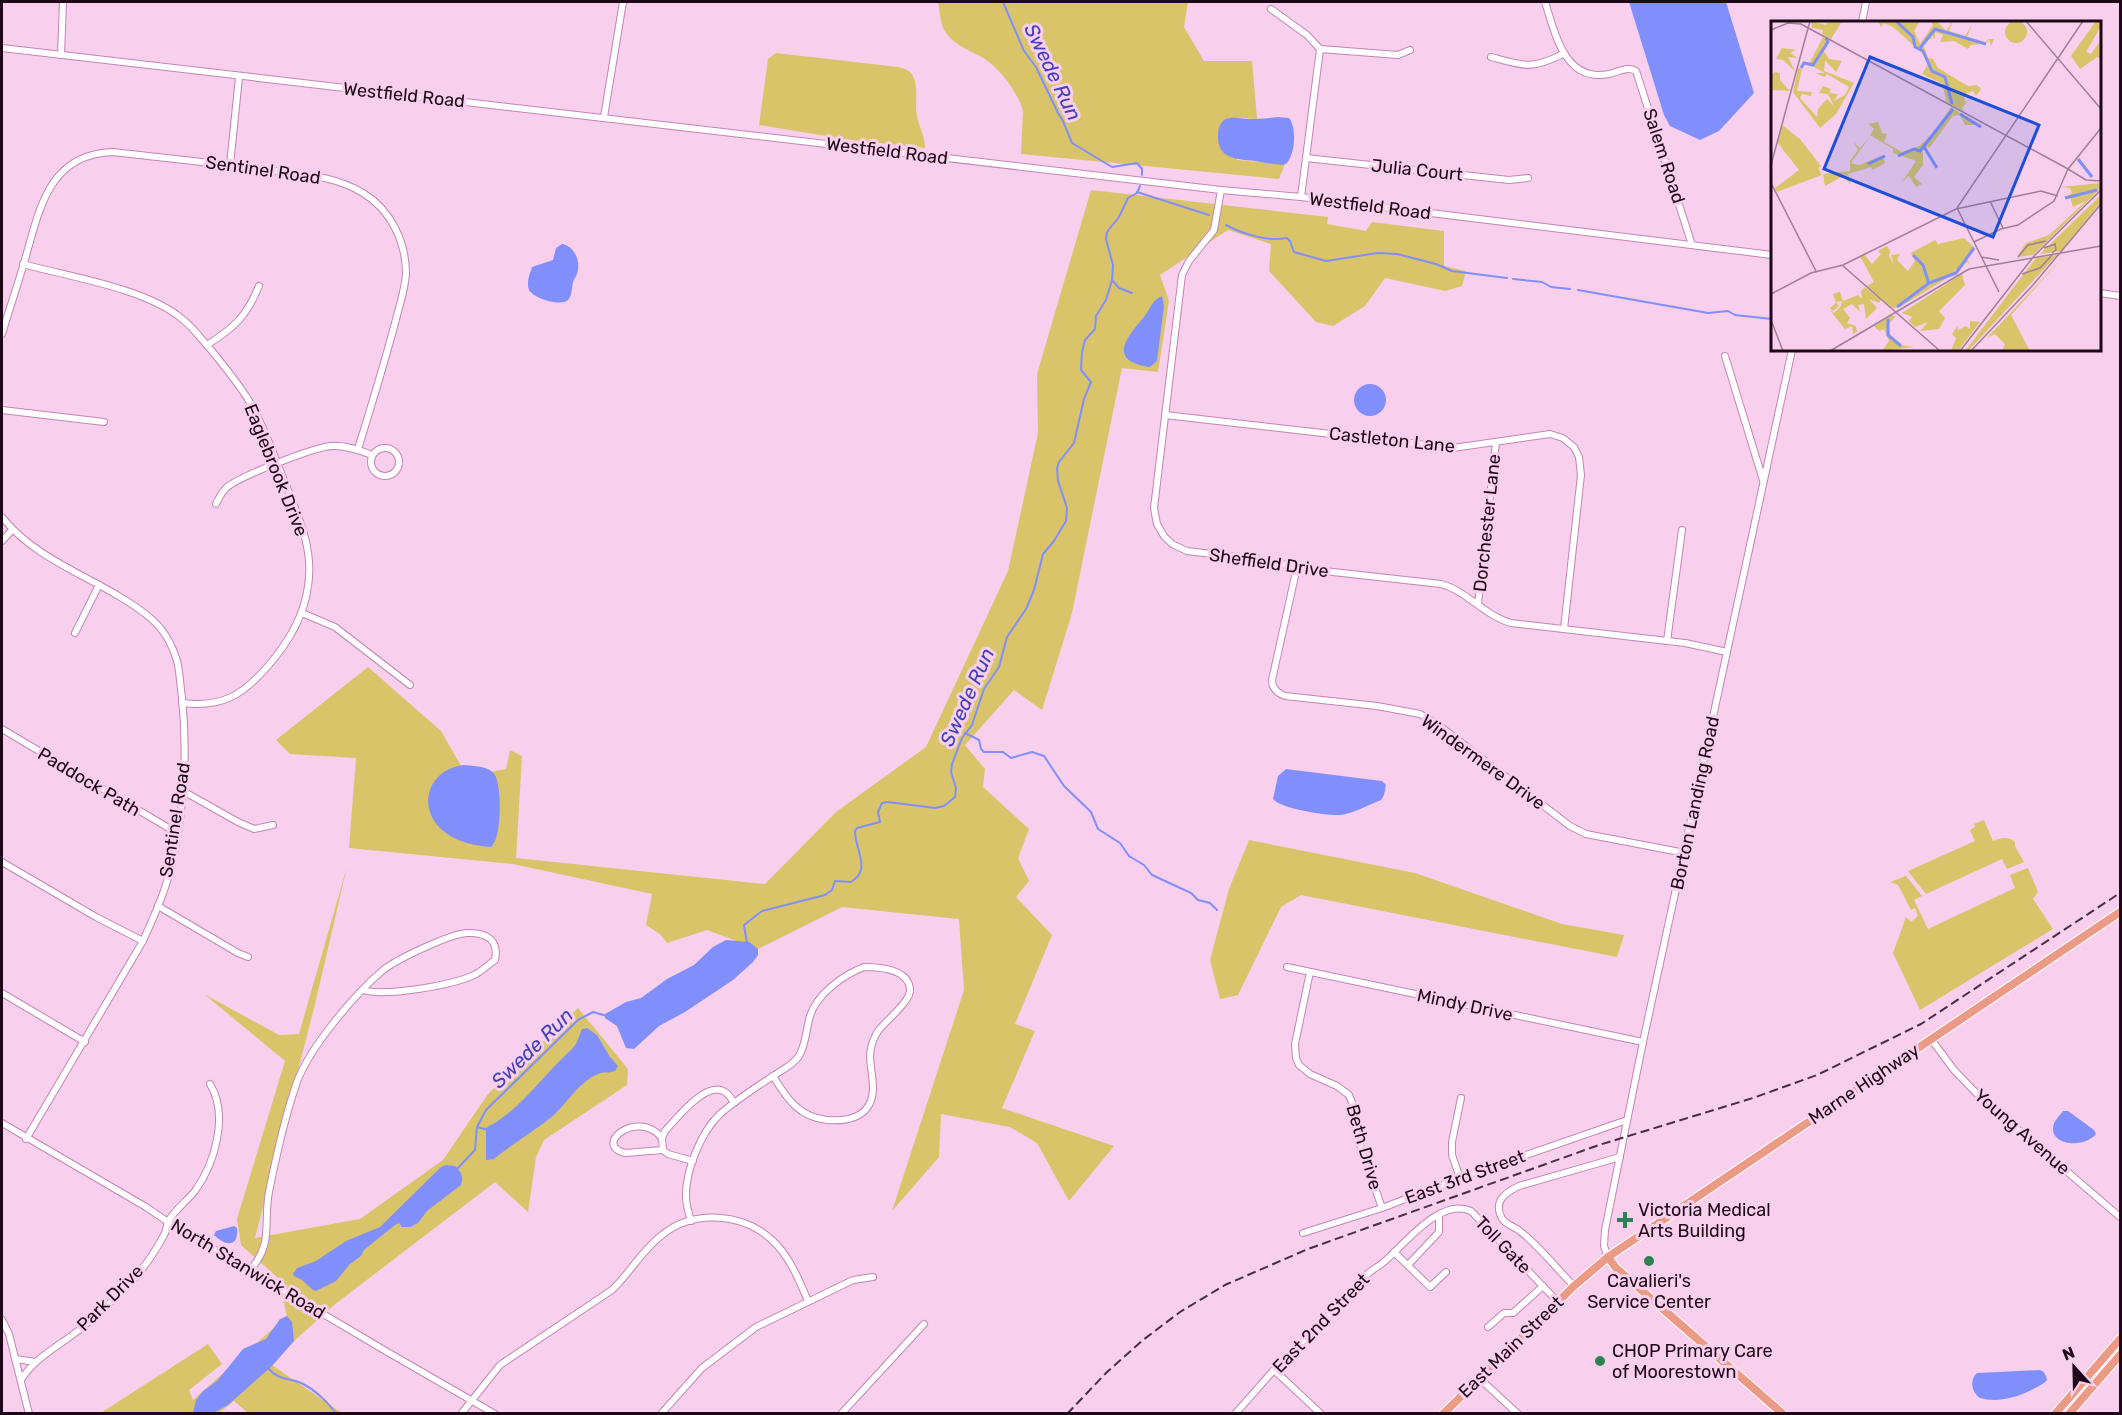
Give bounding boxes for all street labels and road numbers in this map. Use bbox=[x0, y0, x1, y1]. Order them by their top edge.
street label: Westfield Road bbox=[342, 78, 466, 112]
street label: Salem Road bbox=[1638, 106, 1690, 206]
street label: Westfield Road bbox=[825, 133, 949, 169]
street label: Sentinel Road bbox=[204, 151, 322, 189]
street label: Julia Court bbox=[1370, 154, 1464, 186]
street label: Westfield Road bbox=[1308, 188, 1432, 224]
street label: Eaglebrook Drive bbox=[239, 401, 313, 539]
street label: Castleton Lane bbox=[1328, 422, 1456, 458]
street label: Dorchester Lane bbox=[1469, 453, 1505, 593]
street label: Sheffield Drive bbox=[1208, 544, 1330, 582]
street label: Windermere Drive bbox=[1417, 710, 1549, 814]
street label: Borton Landing Road bbox=[1666, 714, 1724, 892]
street label: Paddock Path bbox=[34, 743, 144, 821]
street label: Sentinel Road bbox=[155, 761, 195, 879]
street label: Mindy Drive bbox=[1415, 984, 1515, 1026]
street label: Marne Highway bbox=[1804, 1039, 1924, 1129]
street label: Young Avenue bbox=[1970, 1084, 2074, 1180]
street label: Beth Drive bbox=[1341, 1102, 1387, 1192]
street label: East 3rd Street bbox=[1402, 1145, 1528, 1209]
street label: Toll Gate bbox=[1470, 1212, 1536, 1278]
street label: North Stanwick Road bbox=[167, 1214, 329, 1324]
street label: Park Drive bbox=[72, 1260, 148, 1336]
street label: East 2nd Street bbox=[1268, 1269, 1374, 1377]
street label: East Main Street bbox=[1454, 1291, 1568, 1403]

